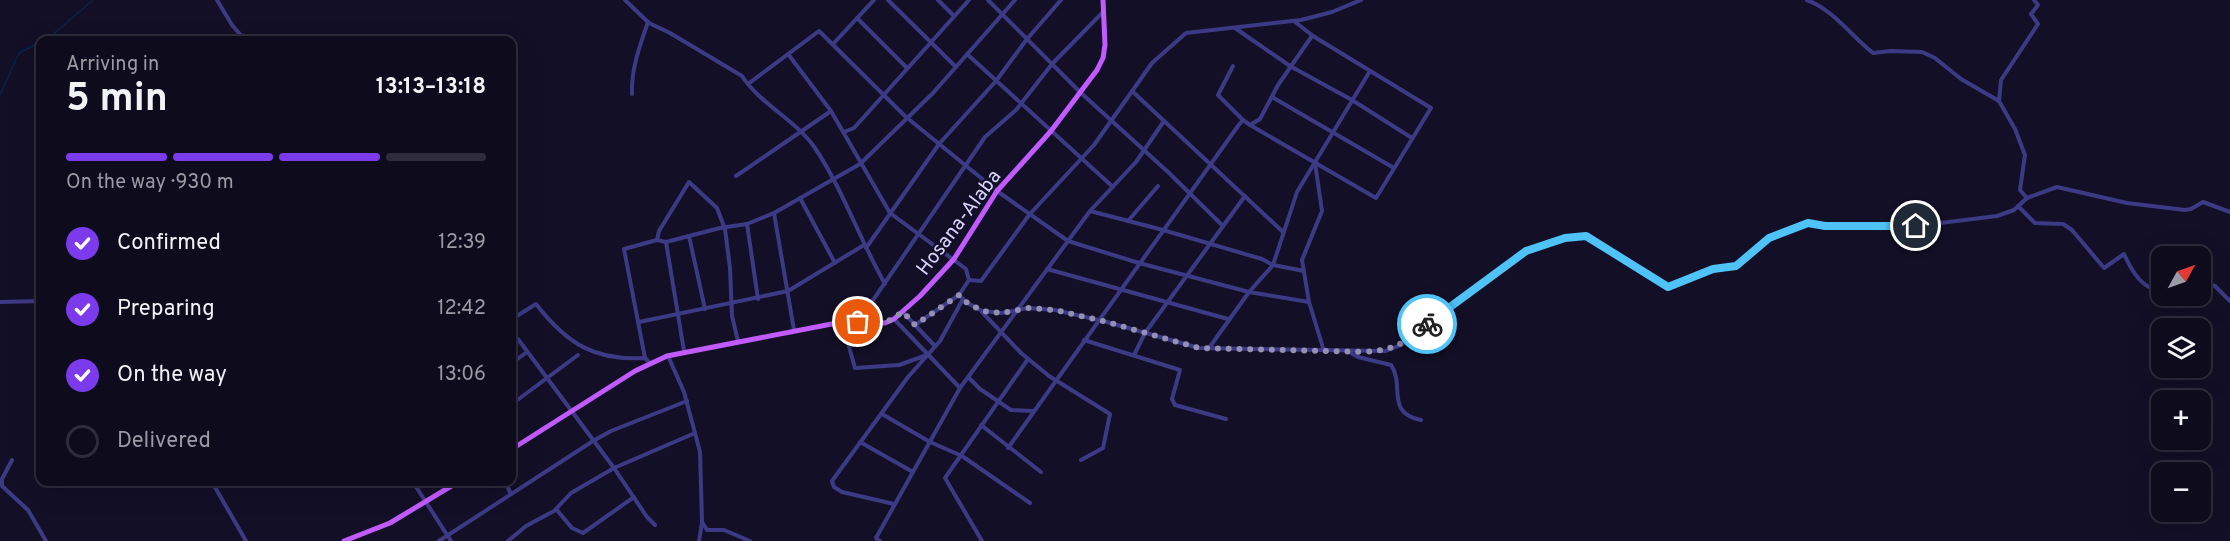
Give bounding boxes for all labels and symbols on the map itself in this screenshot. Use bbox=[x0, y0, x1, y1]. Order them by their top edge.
street label: Hosana-Alaba bbox=[911, 165, 1008, 281]
pin bbox=[1890, 200, 1941, 251]
north arrow bbox=[2151, 246, 2211, 306]
courier bbox=[1397, 294, 1457, 354]
pin bbox=[832, 296, 883, 347]

